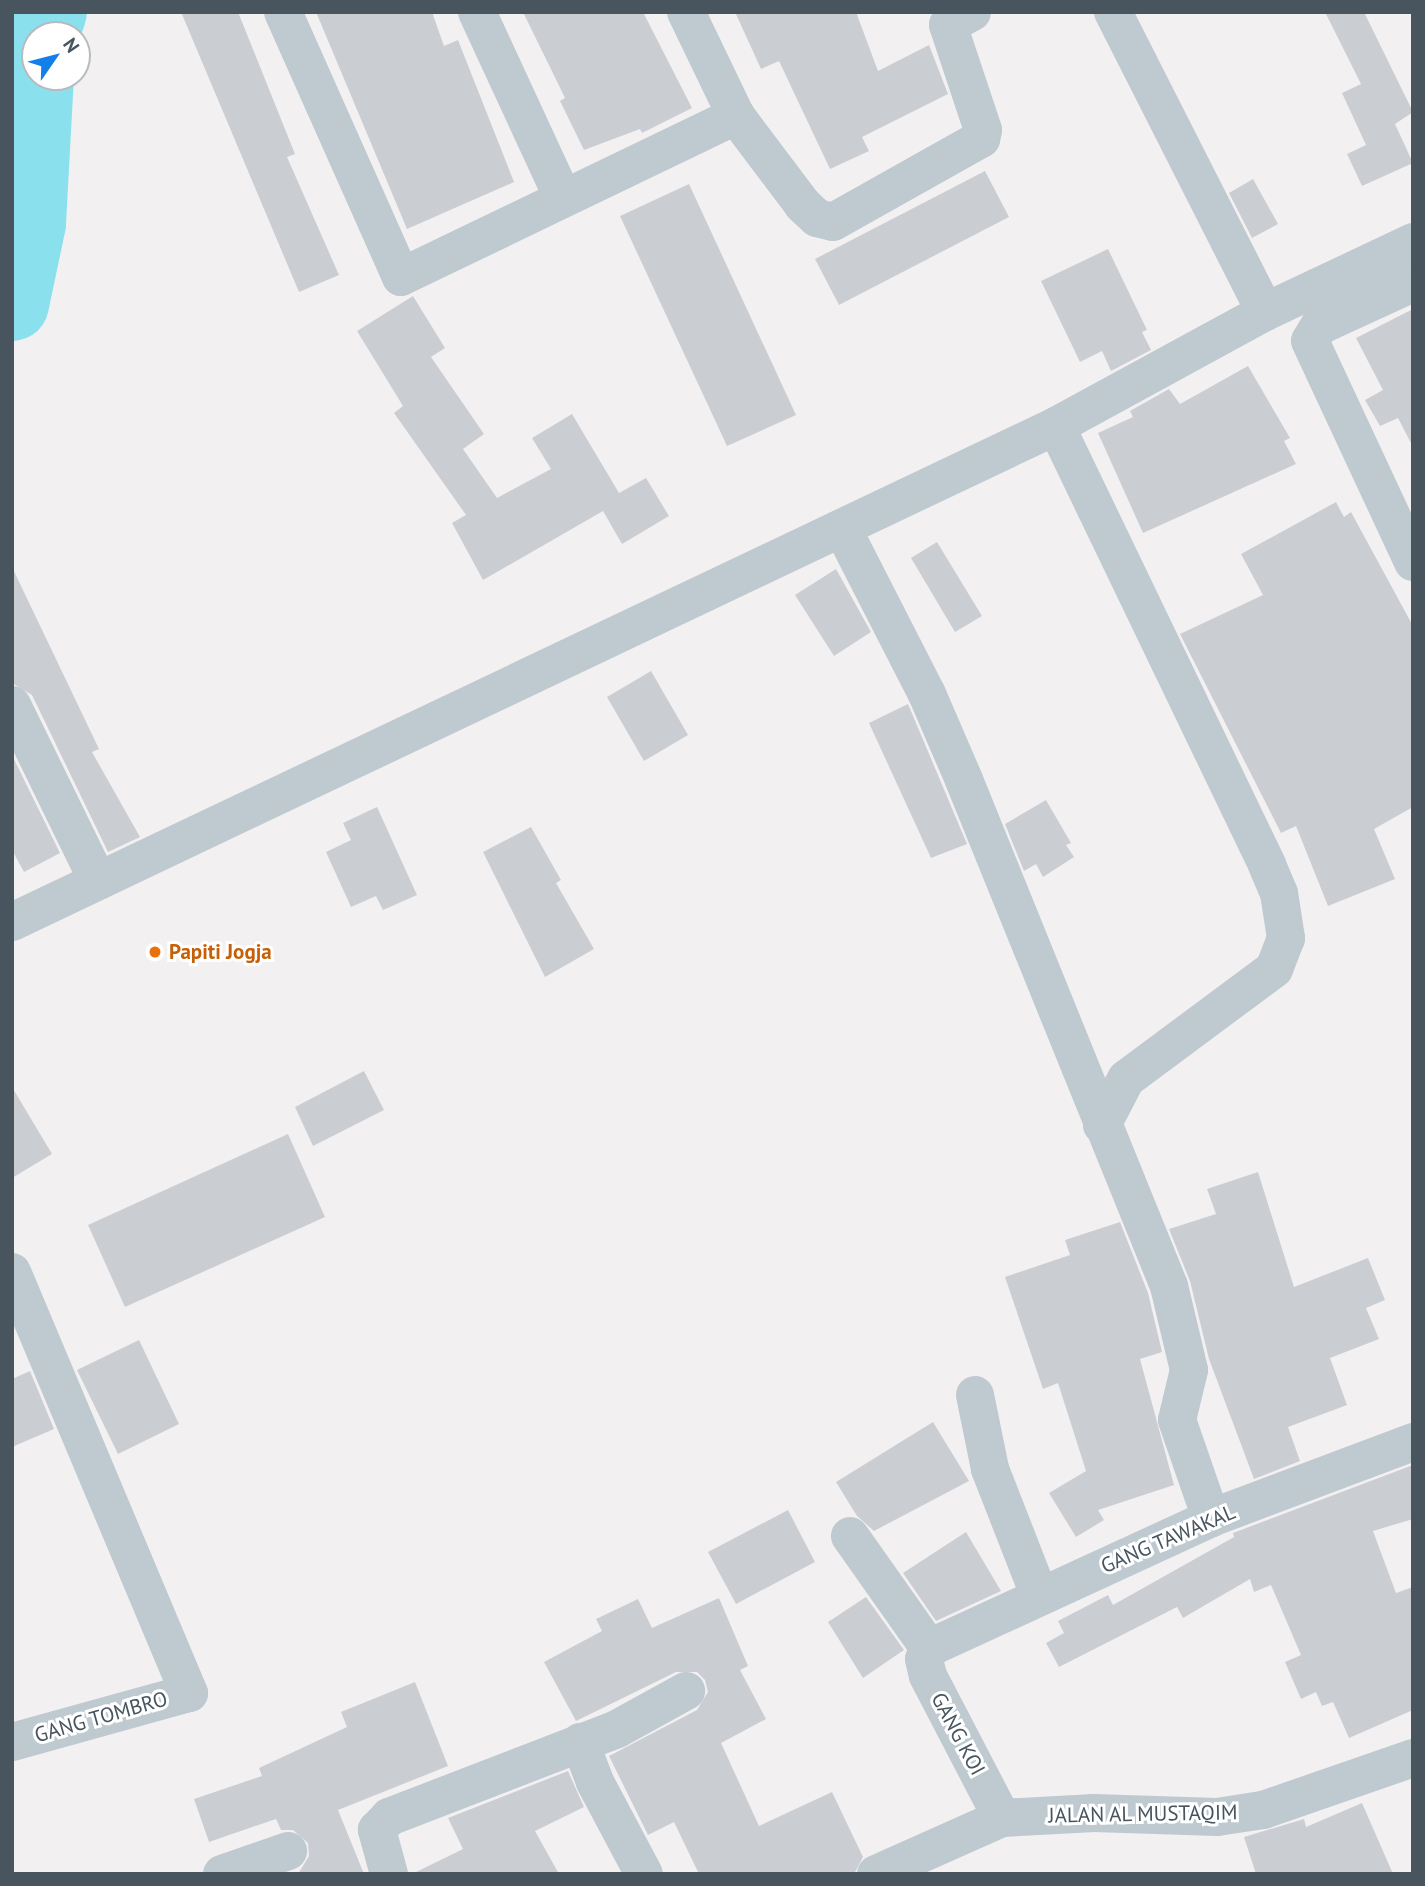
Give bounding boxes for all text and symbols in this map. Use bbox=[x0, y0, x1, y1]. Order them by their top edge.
north arrow bbox=[21, 21, 91, 91]
text: N bbox=[58, 33, 85, 57]
place label: Papiti Jogja bbox=[169, 939, 272, 965]
marker: Papiti Jogja bbox=[147, 944, 163, 960]
street label: GANG TAWAKAL bbox=[1097, 1499, 1239, 1579]
street label: GANG TOMBRO bbox=[31, 1686, 171, 1748]
street label: GANG KOI bbox=[926, 1688, 990, 1780]
street label: JALAN AL MUSTAQIM bbox=[1047, 1800, 1239, 1828]

